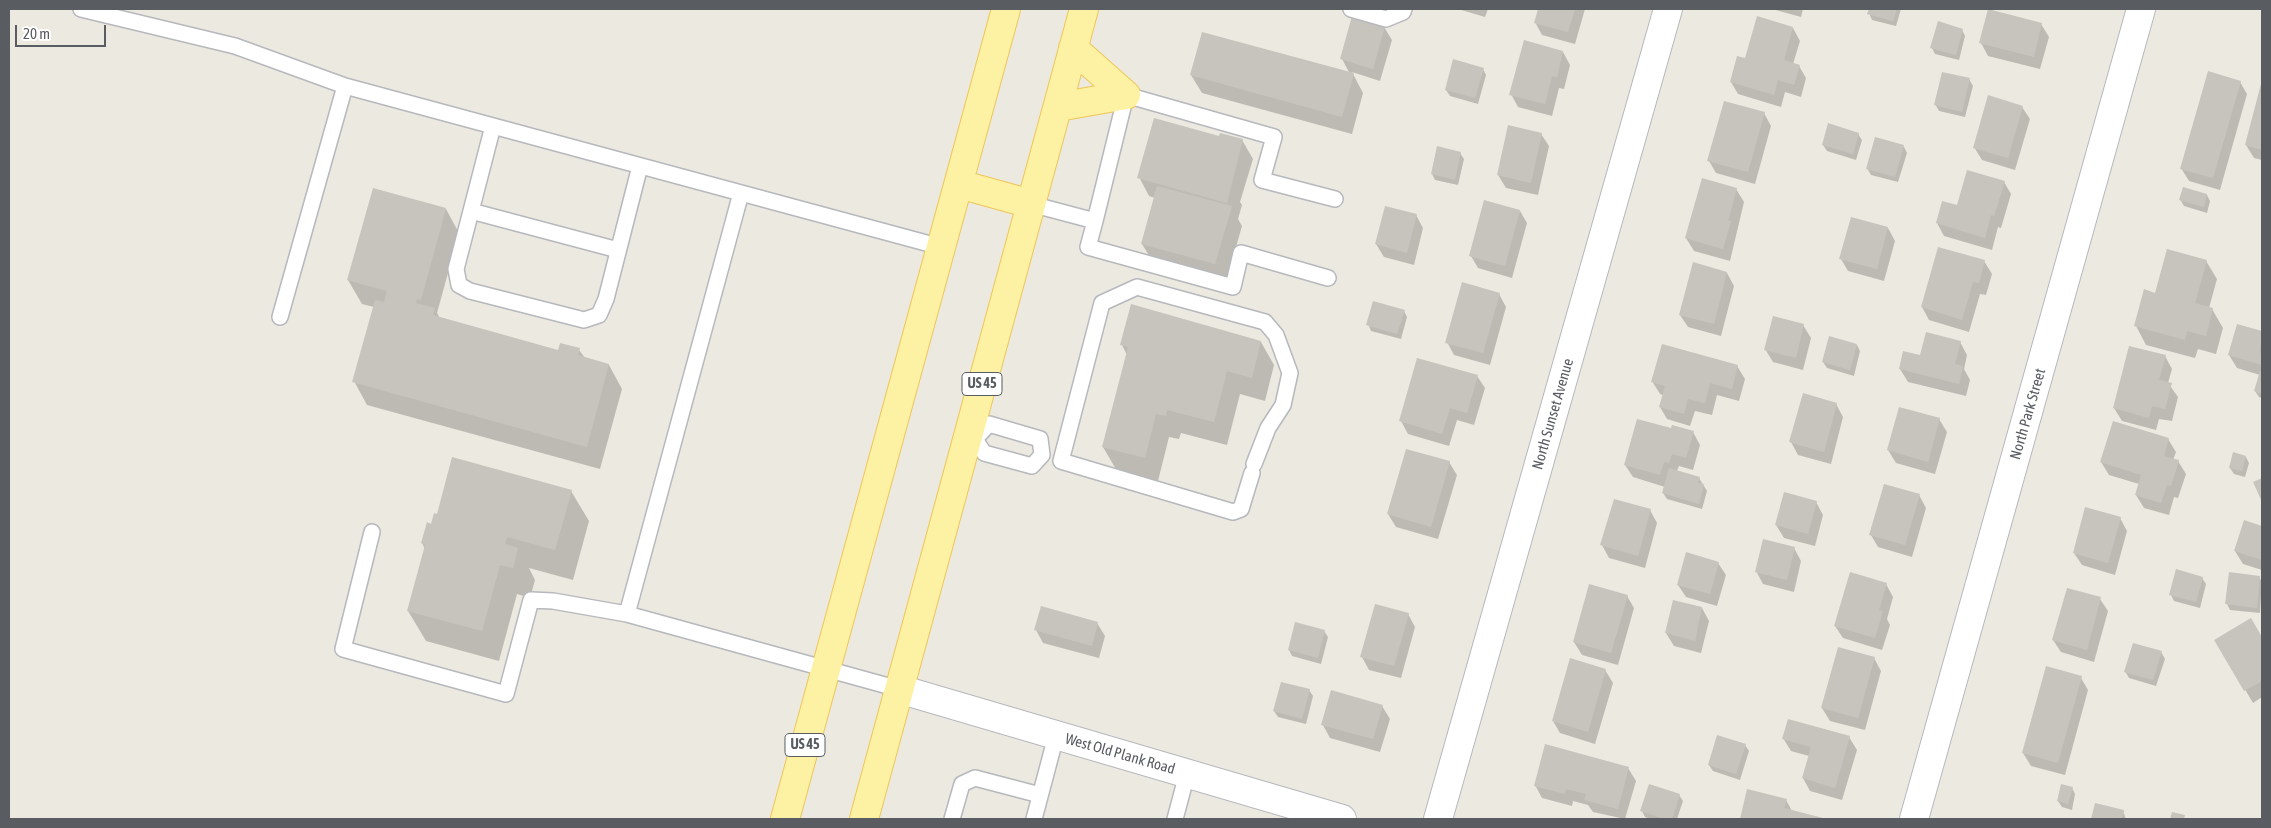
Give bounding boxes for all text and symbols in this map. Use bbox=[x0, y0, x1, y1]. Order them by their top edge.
scale bar bbox=[18, 15, 109, 47]
text: 20 m bbox=[23, 25, 50, 42]
street label: North Sunset Avenue bbox=[1529, 356, 1577, 472]
street label: North Park Street bbox=[2006, 366, 2050, 462]
road number: US 45 bbox=[962, 372, 1002, 396]
street label: West Old Plank Road bbox=[1063, 730, 1177, 778]
road number: US 45 bbox=[785, 734, 825, 756]

